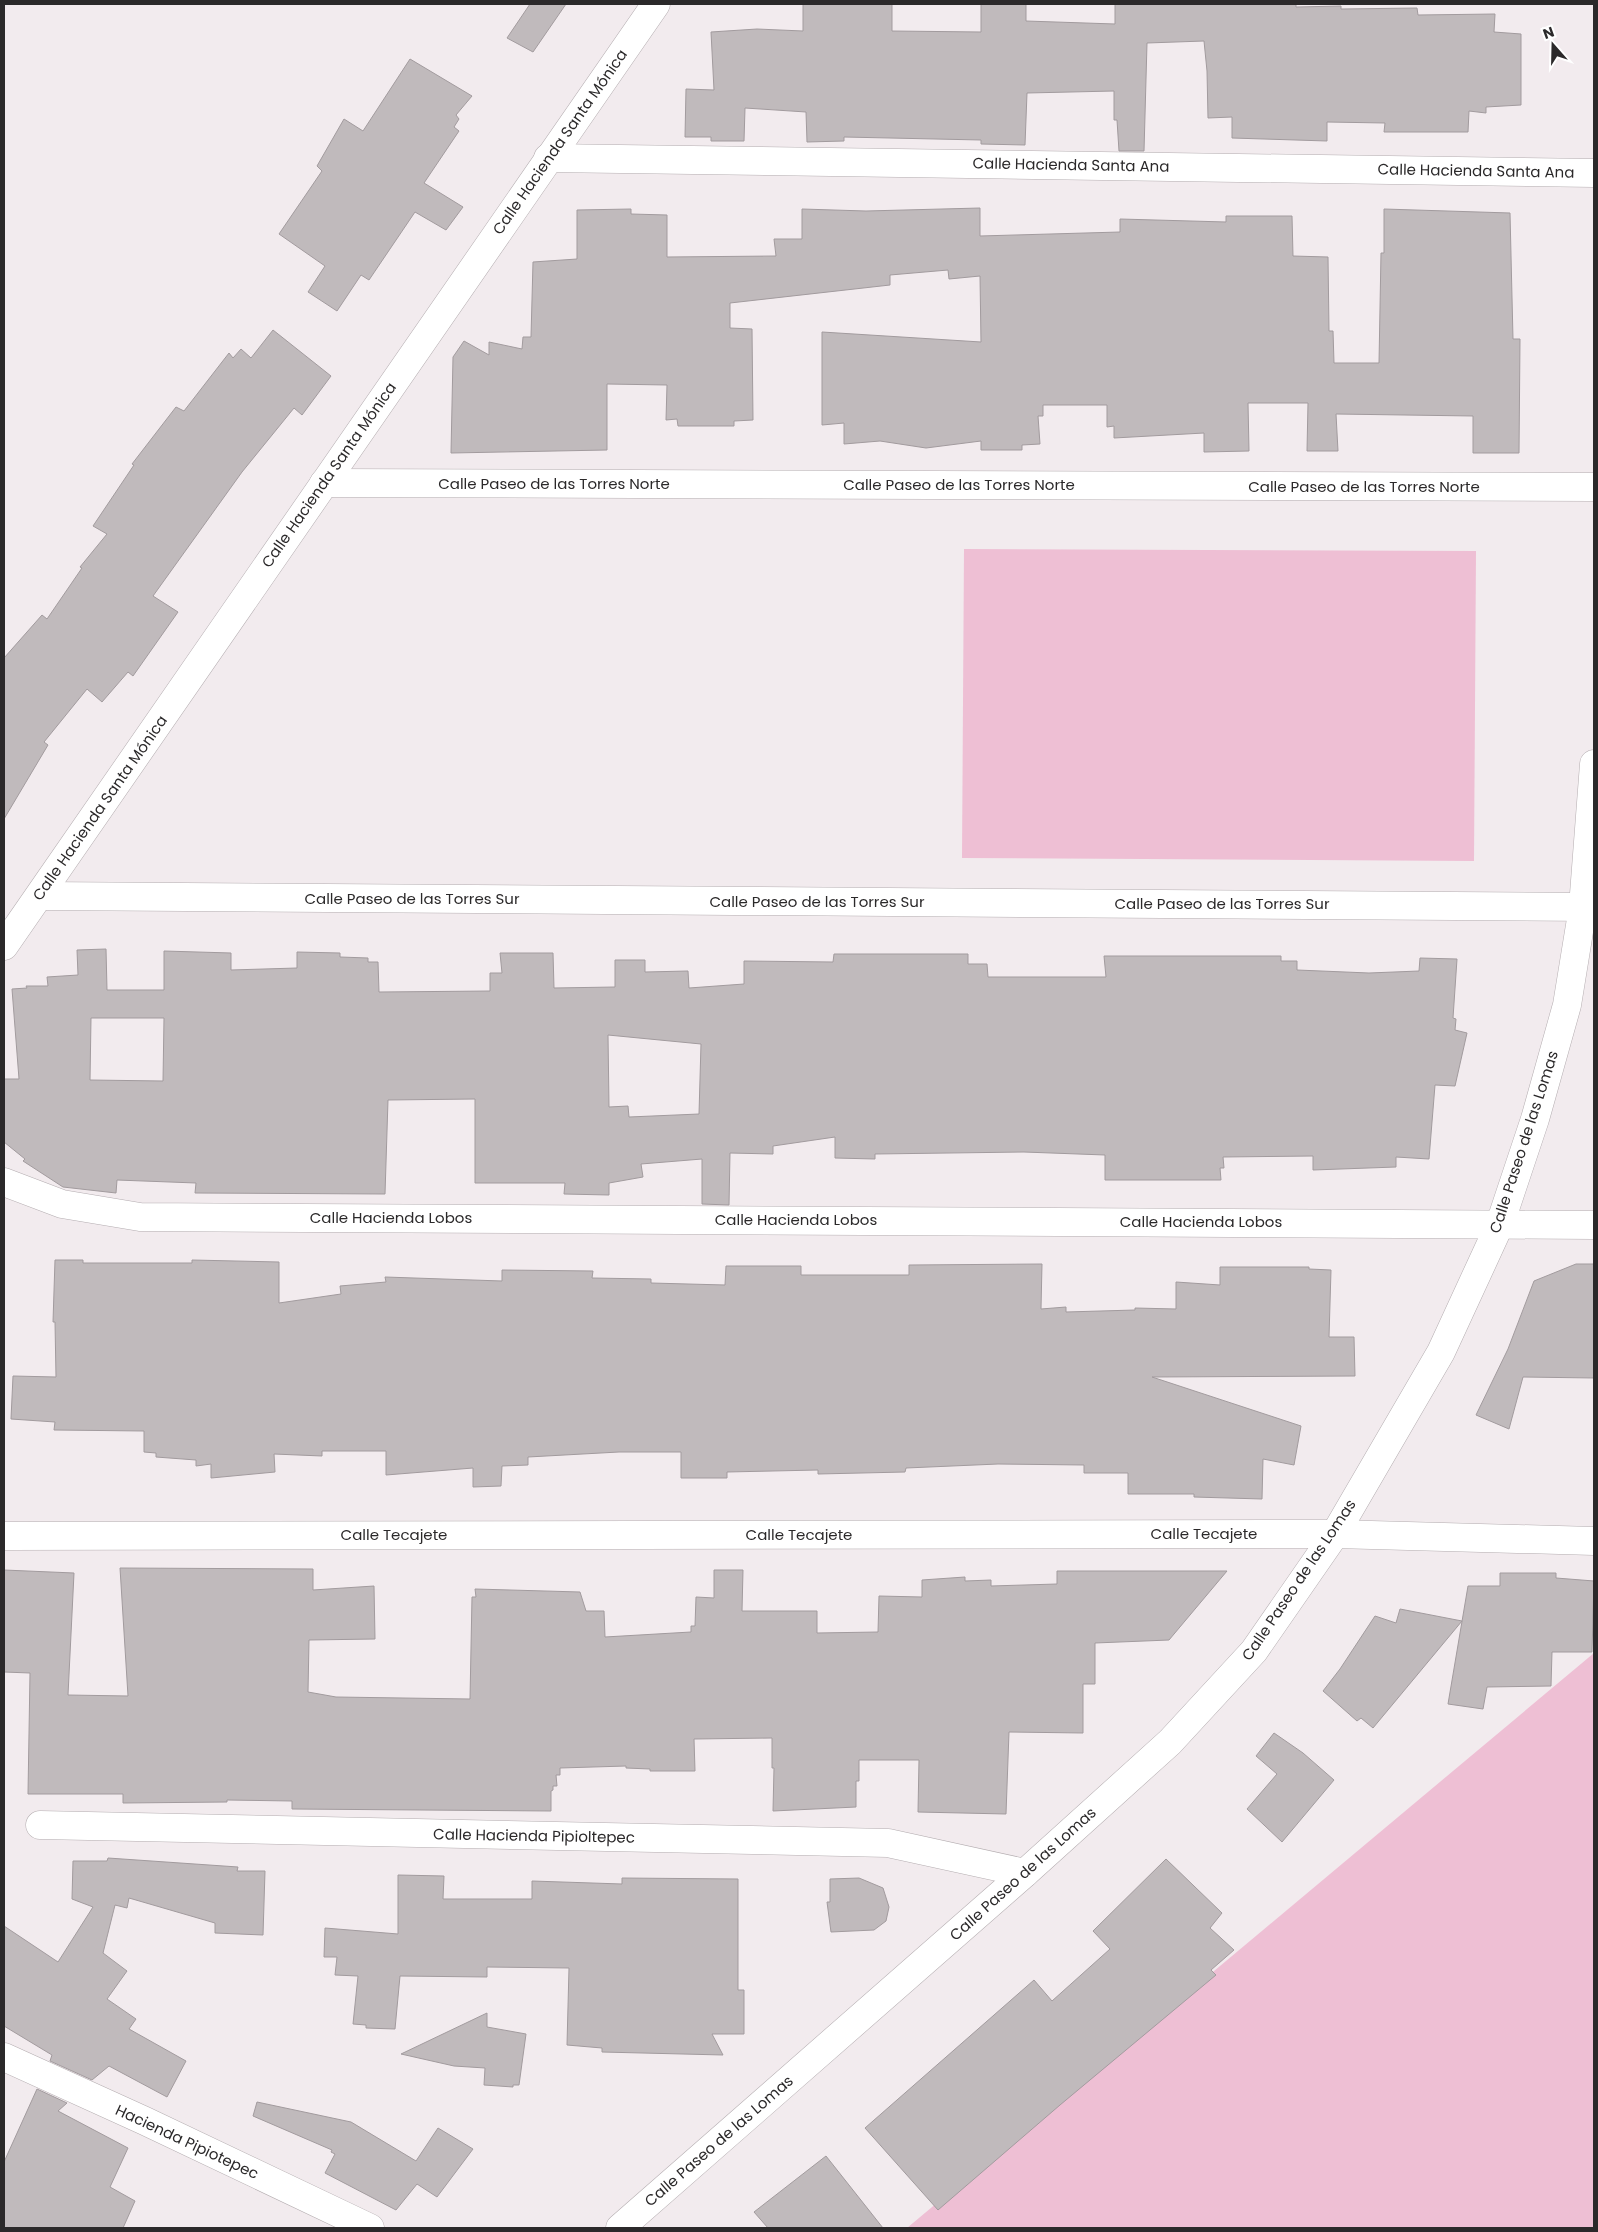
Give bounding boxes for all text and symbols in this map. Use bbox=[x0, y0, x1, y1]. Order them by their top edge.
north arrow bbox=[1528, 20, 1578, 70]
text: N bbox=[1540, 22, 1557, 44]
street label: Calle Hacienda Santa Mónica bbox=[487, 45, 632, 239]
street label: Calle Hacienda Santa Ana bbox=[972, 152, 1170, 177]
street label: Calle Hacienda Santa Ana bbox=[1377, 158, 1575, 183]
street label: Calle Hacienda Santa Mónica bbox=[256, 378, 401, 572]
street label: Calle Paseo de las Torres Norte bbox=[438, 473, 670, 494]
street label: Calle Paseo de las Torres Norte bbox=[843, 474, 1075, 495]
street label: Calle Paseo de las Torres Norte bbox=[1248, 476, 1480, 497]
street label: Calle Hacienda Santa Mónica bbox=[27, 711, 172, 905]
street label: Calle Paseo de las Torres Sur bbox=[304, 888, 520, 909]
street label: Calle Paseo de las Torres Sur bbox=[709, 891, 925, 912]
street label: Calle Paseo de las Torres Sur bbox=[1114, 893, 1330, 914]
street label: Calle Paseo de las Lomas bbox=[1484, 1048, 1563, 1236]
street label: Calle Hacienda Lobos bbox=[310, 1207, 472, 1228]
street label: Calle Hacienda Lobos bbox=[715, 1209, 877, 1230]
street label: Calle Hacienda Lobos bbox=[1120, 1211, 1282, 1232]
street label: Calle Paseo de las Lomas bbox=[1237, 1495, 1361, 1665]
street label: Calle Tecajete bbox=[1151, 1523, 1257, 1544]
street label: Calle Tecajete bbox=[341, 1524, 447, 1545]
street label: Calle Tecajete bbox=[746, 1524, 852, 1545]
street label: Calle Paseo de las Lomas bbox=[945, 1802, 1101, 1945]
street label: Calle Hacienda Pipioltepec bbox=[433, 1823, 635, 1848]
street label: Calle Paseo de las Lomas bbox=[640, 2070, 798, 2211]
street label: Hacienda Pipiotepec bbox=[112, 2099, 262, 2184]

